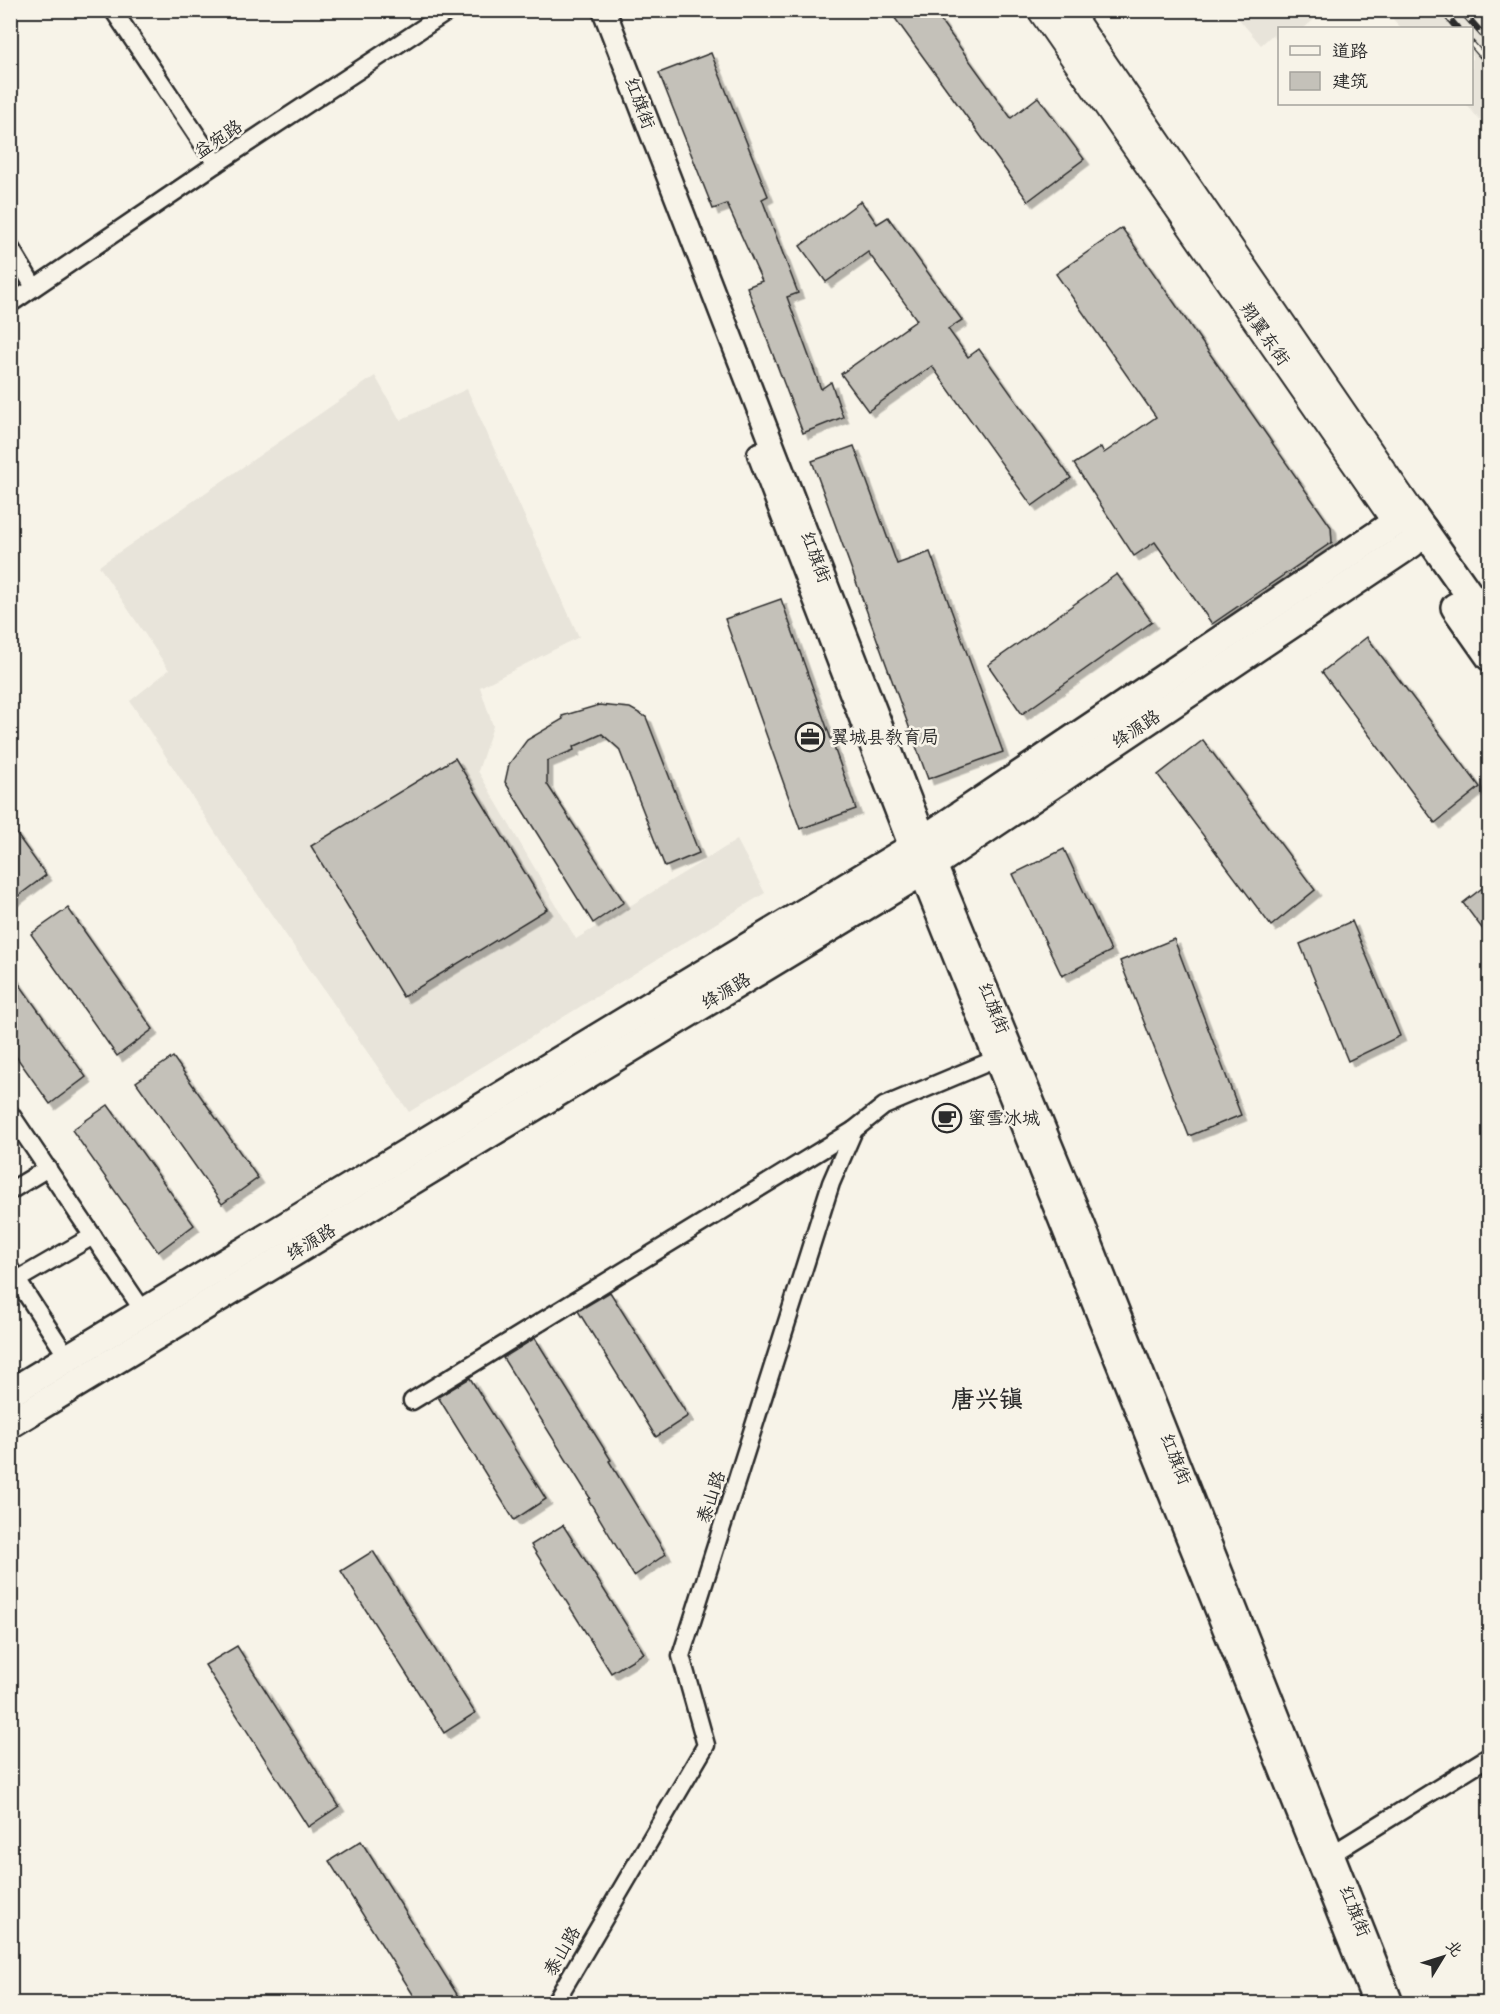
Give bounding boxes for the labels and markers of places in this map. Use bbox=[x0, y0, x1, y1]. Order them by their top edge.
office icon: 翼城县教育局 bbox=[794, 721, 826, 753]
place label: 翼城县教育局 bbox=[831, 727, 939, 748]
cafe icon: 蜜雪冰城 bbox=[931, 1102, 963, 1134]
place label: 蜜雪冰城 bbox=[968, 1108, 1040, 1129]

